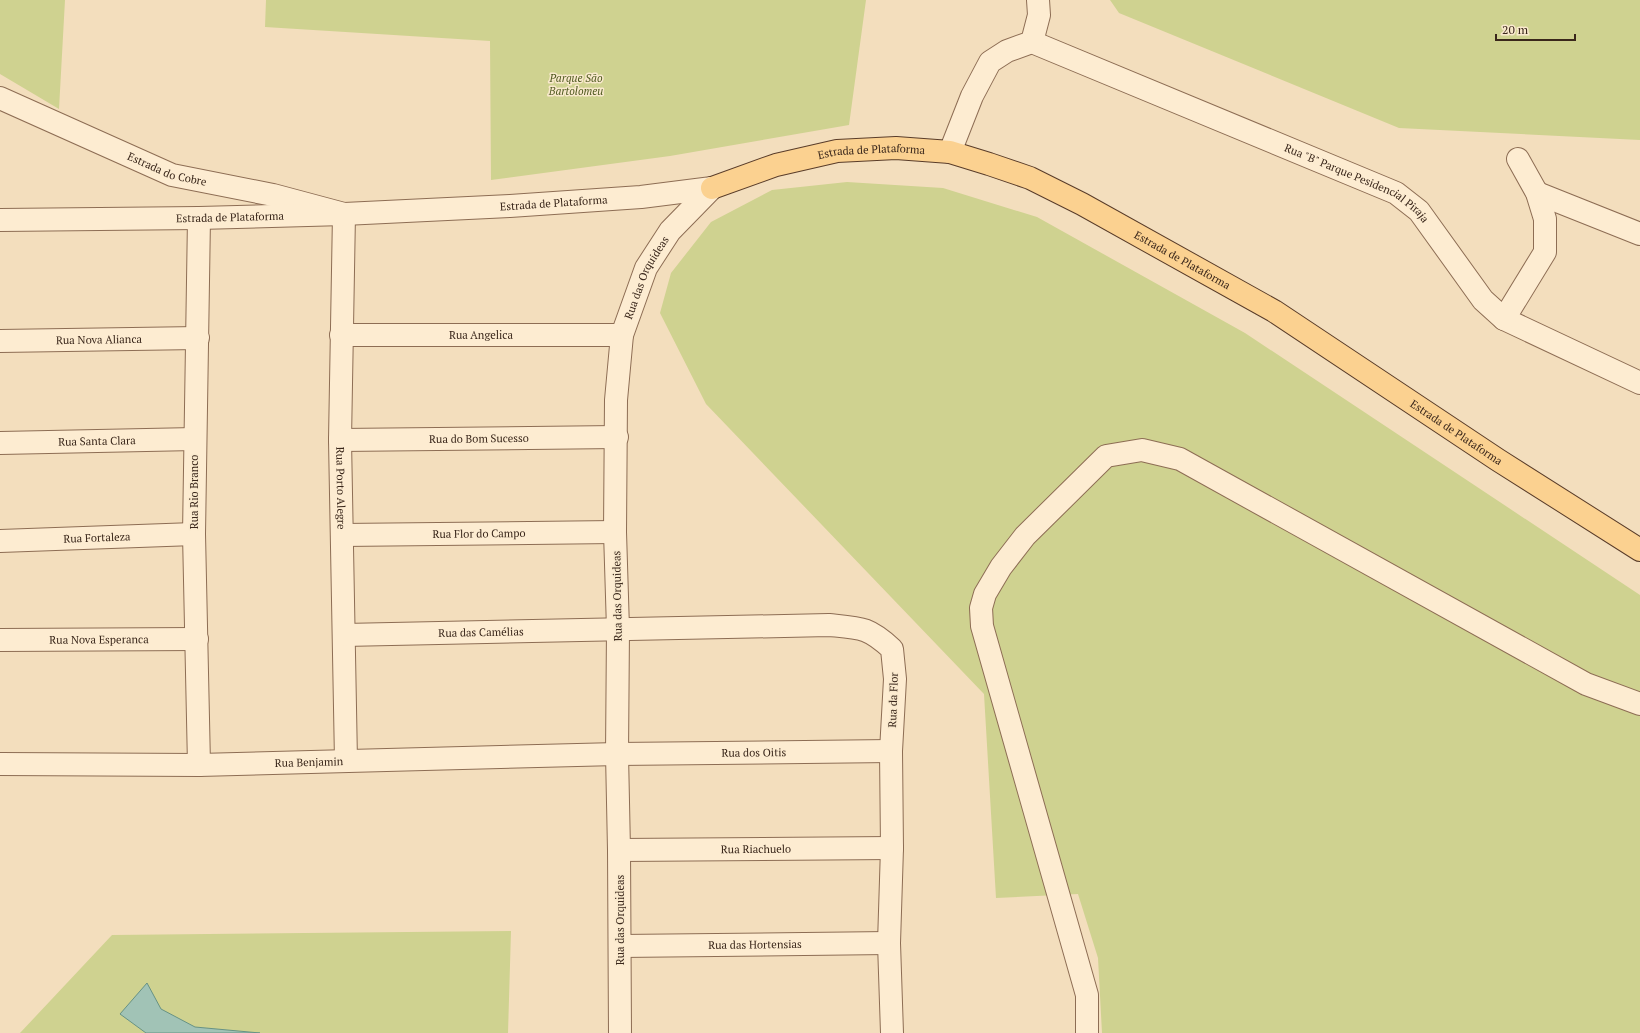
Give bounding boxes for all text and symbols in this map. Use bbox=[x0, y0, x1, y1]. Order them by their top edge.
scale bar bbox=[1496, 16, 1575, 42]
text: 20 m bbox=[1502, 22, 1529, 37]
park label: Parque São Bartolomeu bbox=[548, 71, 603, 98]
street label: Estrada de Plataforma bbox=[816, 141, 926, 162]
street label: Rua "B" Parque Pesidencial Piraja bbox=[1282, 141, 1432, 226]
street label: Estrada do Cobre bbox=[125, 149, 208, 189]
street label: Estrada de Plataforma bbox=[500, 192, 608, 213]
street label: Estrada de Plataforma bbox=[176, 209, 285, 225]
street label: Estrada de Plataforma bbox=[1132, 228, 1233, 293]
street label: Rua das Orquideas bbox=[621, 233, 672, 321]
street label: Rua Angelica bbox=[449, 328, 513, 342]
street label: Rua Nova Alianca bbox=[56, 332, 143, 347]
street label: Estrada de Plataforma bbox=[1408, 397, 1505, 468]
street label: Rua do Bom Sucesso bbox=[429, 431, 529, 446]
street label: Rua Santa Clara bbox=[58, 433, 136, 449]
street label: Rua Porto Alegre bbox=[333, 447, 349, 530]
street label: Rua Rio Branco bbox=[187, 455, 201, 529]
street label: Rua Flor do Campo bbox=[432, 526, 526, 541]
street label: Rua Fortaleza bbox=[63, 529, 131, 546]
street label: Rua das Orquideas bbox=[609, 550, 625, 641]
street label: Rua das Camélias bbox=[438, 624, 524, 640]
street label: Rua Nova Esperanca bbox=[49, 632, 149, 647]
street label: Rua da Flor bbox=[885, 671, 901, 728]
street label: Rua dos Oitis bbox=[721, 745, 787, 760]
street label: Rua Benjamin bbox=[275, 754, 344, 770]
street label: Rua Riachuelo bbox=[721, 842, 791, 856]
street label: Rua das Orquideas bbox=[613, 874, 627, 965]
street label: Rua das Hortensias bbox=[708, 937, 802, 952]

